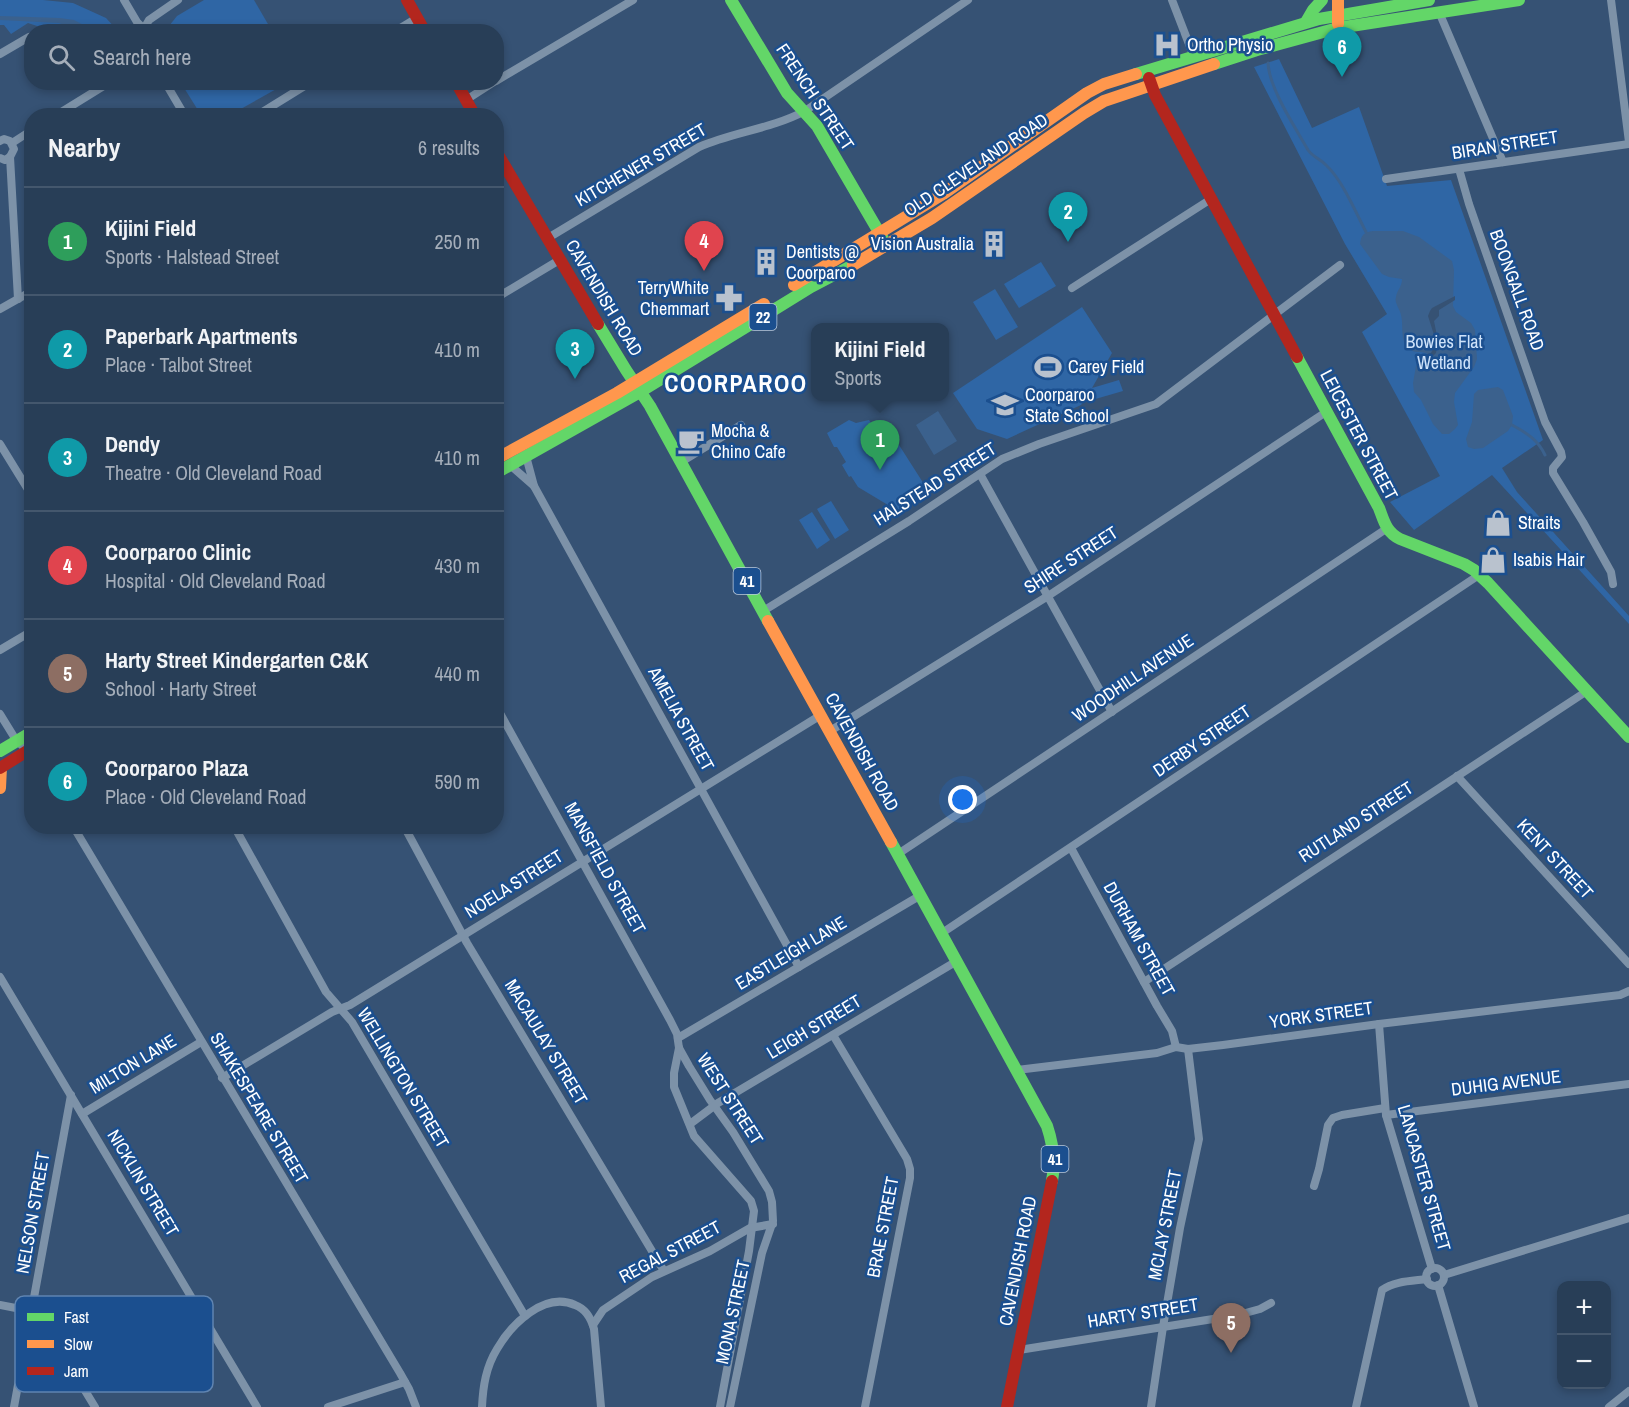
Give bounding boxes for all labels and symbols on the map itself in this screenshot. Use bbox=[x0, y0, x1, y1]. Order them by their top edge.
pin: 6 bbox=[1322, 28, 1362, 77]
hospital icon: Ortho Physio bbox=[1152, 30, 1182, 60]
place label: Ortho Physio bbox=[1187, 32, 1273, 57]
street label: FRENCH STREET bbox=[770, 38, 860, 155]
street label: OLD CLEVELAND ROAD bbox=[899, 107, 1053, 222]
street label: KITCHENER STREET bbox=[571, 117, 711, 212]
street label: BIRAN STREET bbox=[1450, 124, 1560, 165]
pin: 2 bbox=[1048, 192, 1088, 242]
pin: 4 bbox=[684, 222, 724, 271]
street label: BOONGALL ROAD bbox=[1484, 226, 1551, 354]
building icon: Vision Australia bbox=[979, 229, 1009, 259]
place label: Vision Australia bbox=[871, 231, 974, 256]
street label: CAVENDISH ROAD bbox=[560, 235, 649, 361]
place label: Dentists @ Coorparoo bbox=[786, 239, 859, 285]
building icon: Dentists @ Coorparoo bbox=[751, 247, 781, 277]
place label: TerryWhite Chemmart bbox=[638, 275, 709, 321]
pharmacy icon: TerryWhite Chemmart bbox=[714, 283, 744, 313]
road number: 22 bbox=[750, 304, 777, 330]
park label: Bowies Flat Wetland bbox=[1405, 329, 1483, 375]
pin: 3 bbox=[556, 330, 594, 379]
sports icon: Carey Field bbox=[1033, 352, 1063, 382]
place label: Carey Field bbox=[1068, 354, 1144, 379]
street label: LEICESTER STREET bbox=[1315, 365, 1404, 504]
district label: COORPAROO bbox=[664, 367, 808, 399]
place label: Coorparoo State School bbox=[1025, 382, 1109, 428]
school or university icon: Coorparoo State School bbox=[990, 390, 1020, 420]
place label: Mocha & Chino Cafe bbox=[711, 418, 786, 464]
pin: 1 bbox=[860, 420, 900, 470]
cafe icon: Mocha & Chino Cafe bbox=[676, 426, 706, 456]
street label: HALSTEAD STREET bbox=[869, 436, 1001, 531]
shop icon: Straits bbox=[1483, 508, 1513, 538]
place label: Straits bbox=[1518, 510, 1561, 535]
street label: SHIRE STREET bbox=[1019, 520, 1123, 599]
shop icon: Isabis Hair bbox=[1478, 545, 1508, 575]
place label: Isabis Hair bbox=[1513, 547, 1584, 572]
road number: 41 bbox=[734, 568, 760, 594]
street label: WOODHILL AVENUE bbox=[1067, 628, 1198, 727]
street label: AMELIA STREET bbox=[642, 661, 720, 775]
street label: CAVENDISH ROAD bbox=[820, 688, 905, 815]
street label: DERBY STREET bbox=[1148, 699, 1256, 783]
street label: RUTLAND STREET bbox=[1294, 775, 1418, 868]
your location bbox=[948, 785, 977, 814]
street label: MANSFIELD STREET bbox=[559, 797, 652, 938]
street label: KENT STREET bbox=[1512, 813, 1599, 904]
street label: NOELA STREET bbox=[460, 843, 568, 924]
street label: DURHAM STREET bbox=[1098, 877, 1181, 1000]
street label: EASTLEIGH LANE bbox=[731, 910, 851, 996]
street label: MACAULAY STREET bbox=[499, 974, 594, 1109]
street label: LEIGH STREET bbox=[762, 988, 866, 1065]
street label: YORK STREET bbox=[1268, 995, 1374, 1034]
street label: WELLINGTON STREET bbox=[352, 1003, 455, 1153]
street label: SHAKESPEARE STREET bbox=[204, 1027, 315, 1188]
street label: MILTON LANE bbox=[85, 1028, 181, 1099]
street label: WEST STREET bbox=[691, 1048, 769, 1149]
street label: DUHIG AVENUE bbox=[1450, 1063, 1562, 1102]
street label: LANCASTER STREET bbox=[1392, 1102, 1457, 1254]
street label: NICKLIN STREET bbox=[102, 1125, 185, 1241]
road number: 41 bbox=[1042, 1146, 1068, 1172]
street label: NELSON STREET bbox=[10, 1150, 55, 1276]
street label: MCLAY STREET bbox=[1142, 1168, 1187, 1282]
street label: BRAE STREET bbox=[860, 1174, 905, 1280]
street label: CAVENDISH ROAD bbox=[993, 1194, 1042, 1328]
street label: REGAL STREET bbox=[615, 1214, 725, 1289]
street label: MONA STREET bbox=[709, 1258, 756, 1366]
street label: HARTY STREET bbox=[1086, 1291, 1200, 1334]
legend bbox=[15, 1296, 213, 1392]
pin: 5 bbox=[1212, 1304, 1250, 1353]
text: Fast bbox=[64, 1306, 89, 1328]
text: Slow bbox=[64, 1333, 93, 1355]
text: Jam bbox=[64, 1360, 89, 1382]

